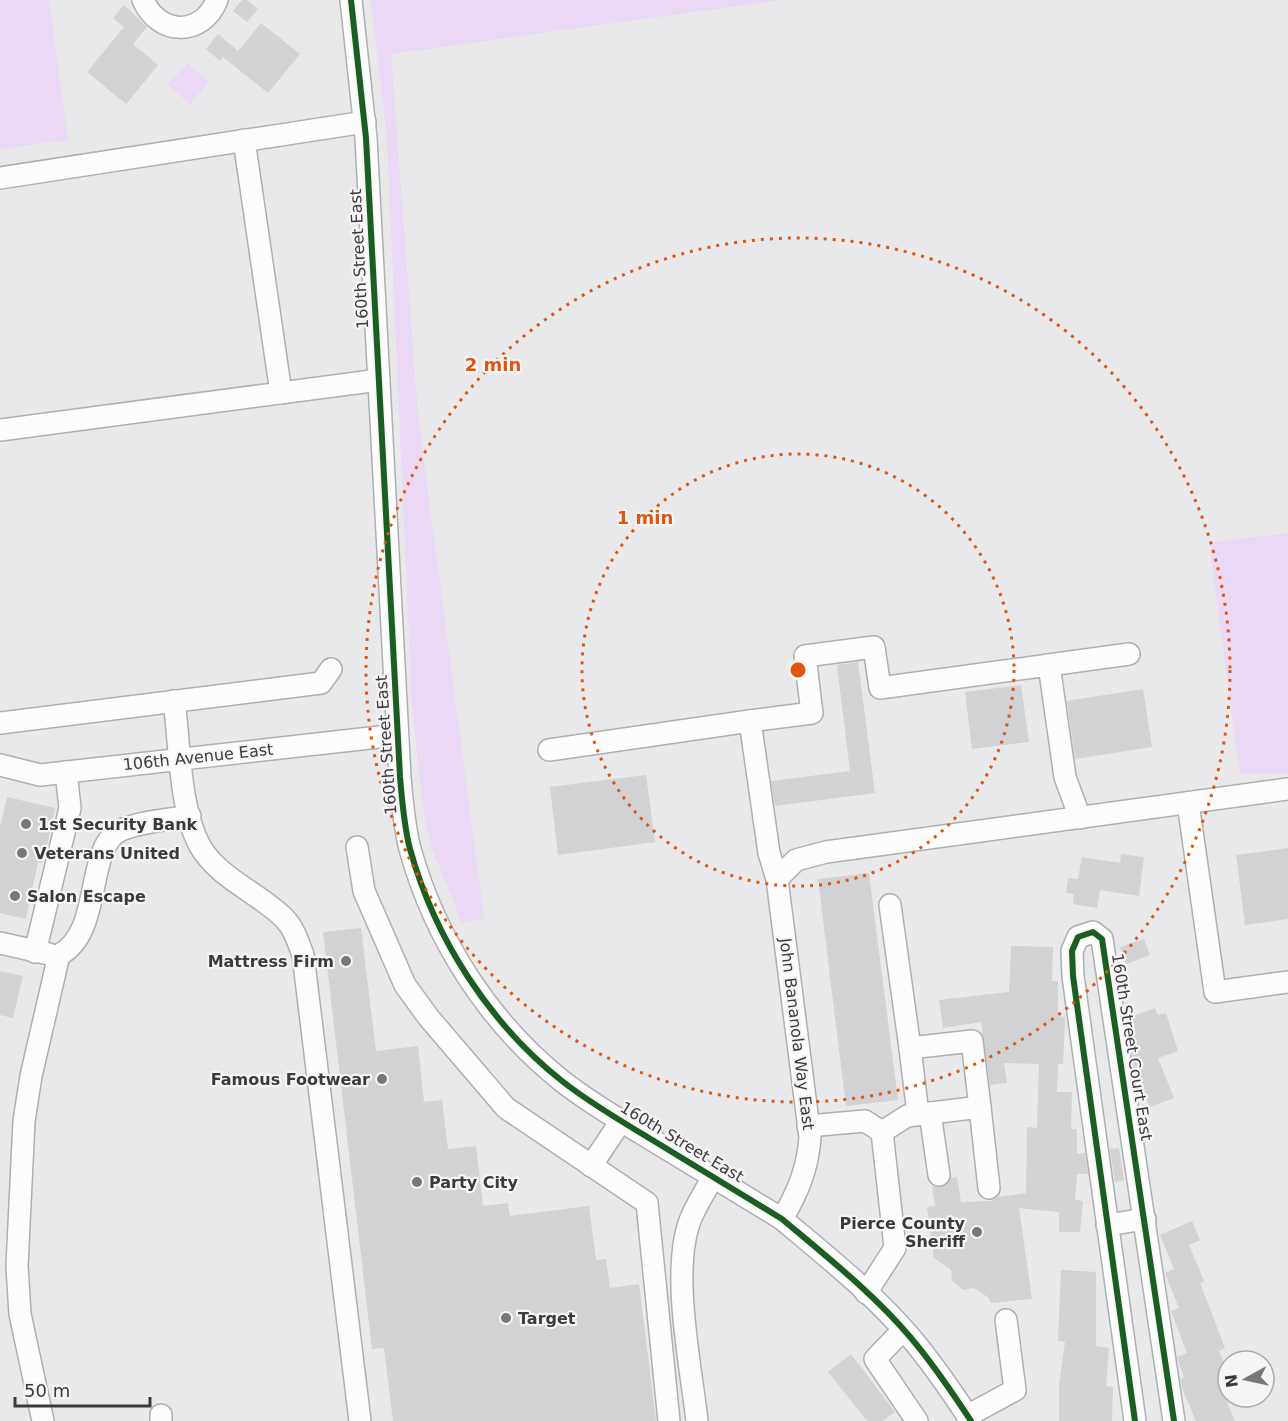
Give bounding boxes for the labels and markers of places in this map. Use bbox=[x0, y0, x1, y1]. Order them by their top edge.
centre of rings bbox=[788, 660, 808, 680]
place label: 1st Security Bank bbox=[38, 815, 198, 834]
marker: 1st Security Bank bbox=[19, 817, 33, 831]
place label: Veterans United bbox=[34, 844, 180, 863]
marker: Veterans United bbox=[15, 846, 29, 860]
place label: Salon Escape bbox=[27, 887, 146, 906]
marker: Salon Escape bbox=[8, 889, 22, 903]
place label: Mattress Firm bbox=[208, 952, 334, 971]
marker: Mattress Firm bbox=[339, 954, 353, 968]
place label: Famous Footwear bbox=[211, 1070, 370, 1089]
marker: Famous Footwear bbox=[375, 1072, 389, 1086]
place label: Party City bbox=[429, 1173, 519, 1192]
marker: Party City bbox=[410, 1175, 424, 1189]
place label: Pierce County Sheriff bbox=[840, 1214, 966, 1251]
marker: Pierce County Sheriff bbox=[970, 1225, 984, 1239]
place label: Target bbox=[518, 1309, 576, 1328]
marker: Target bbox=[499, 1311, 513, 1325]

